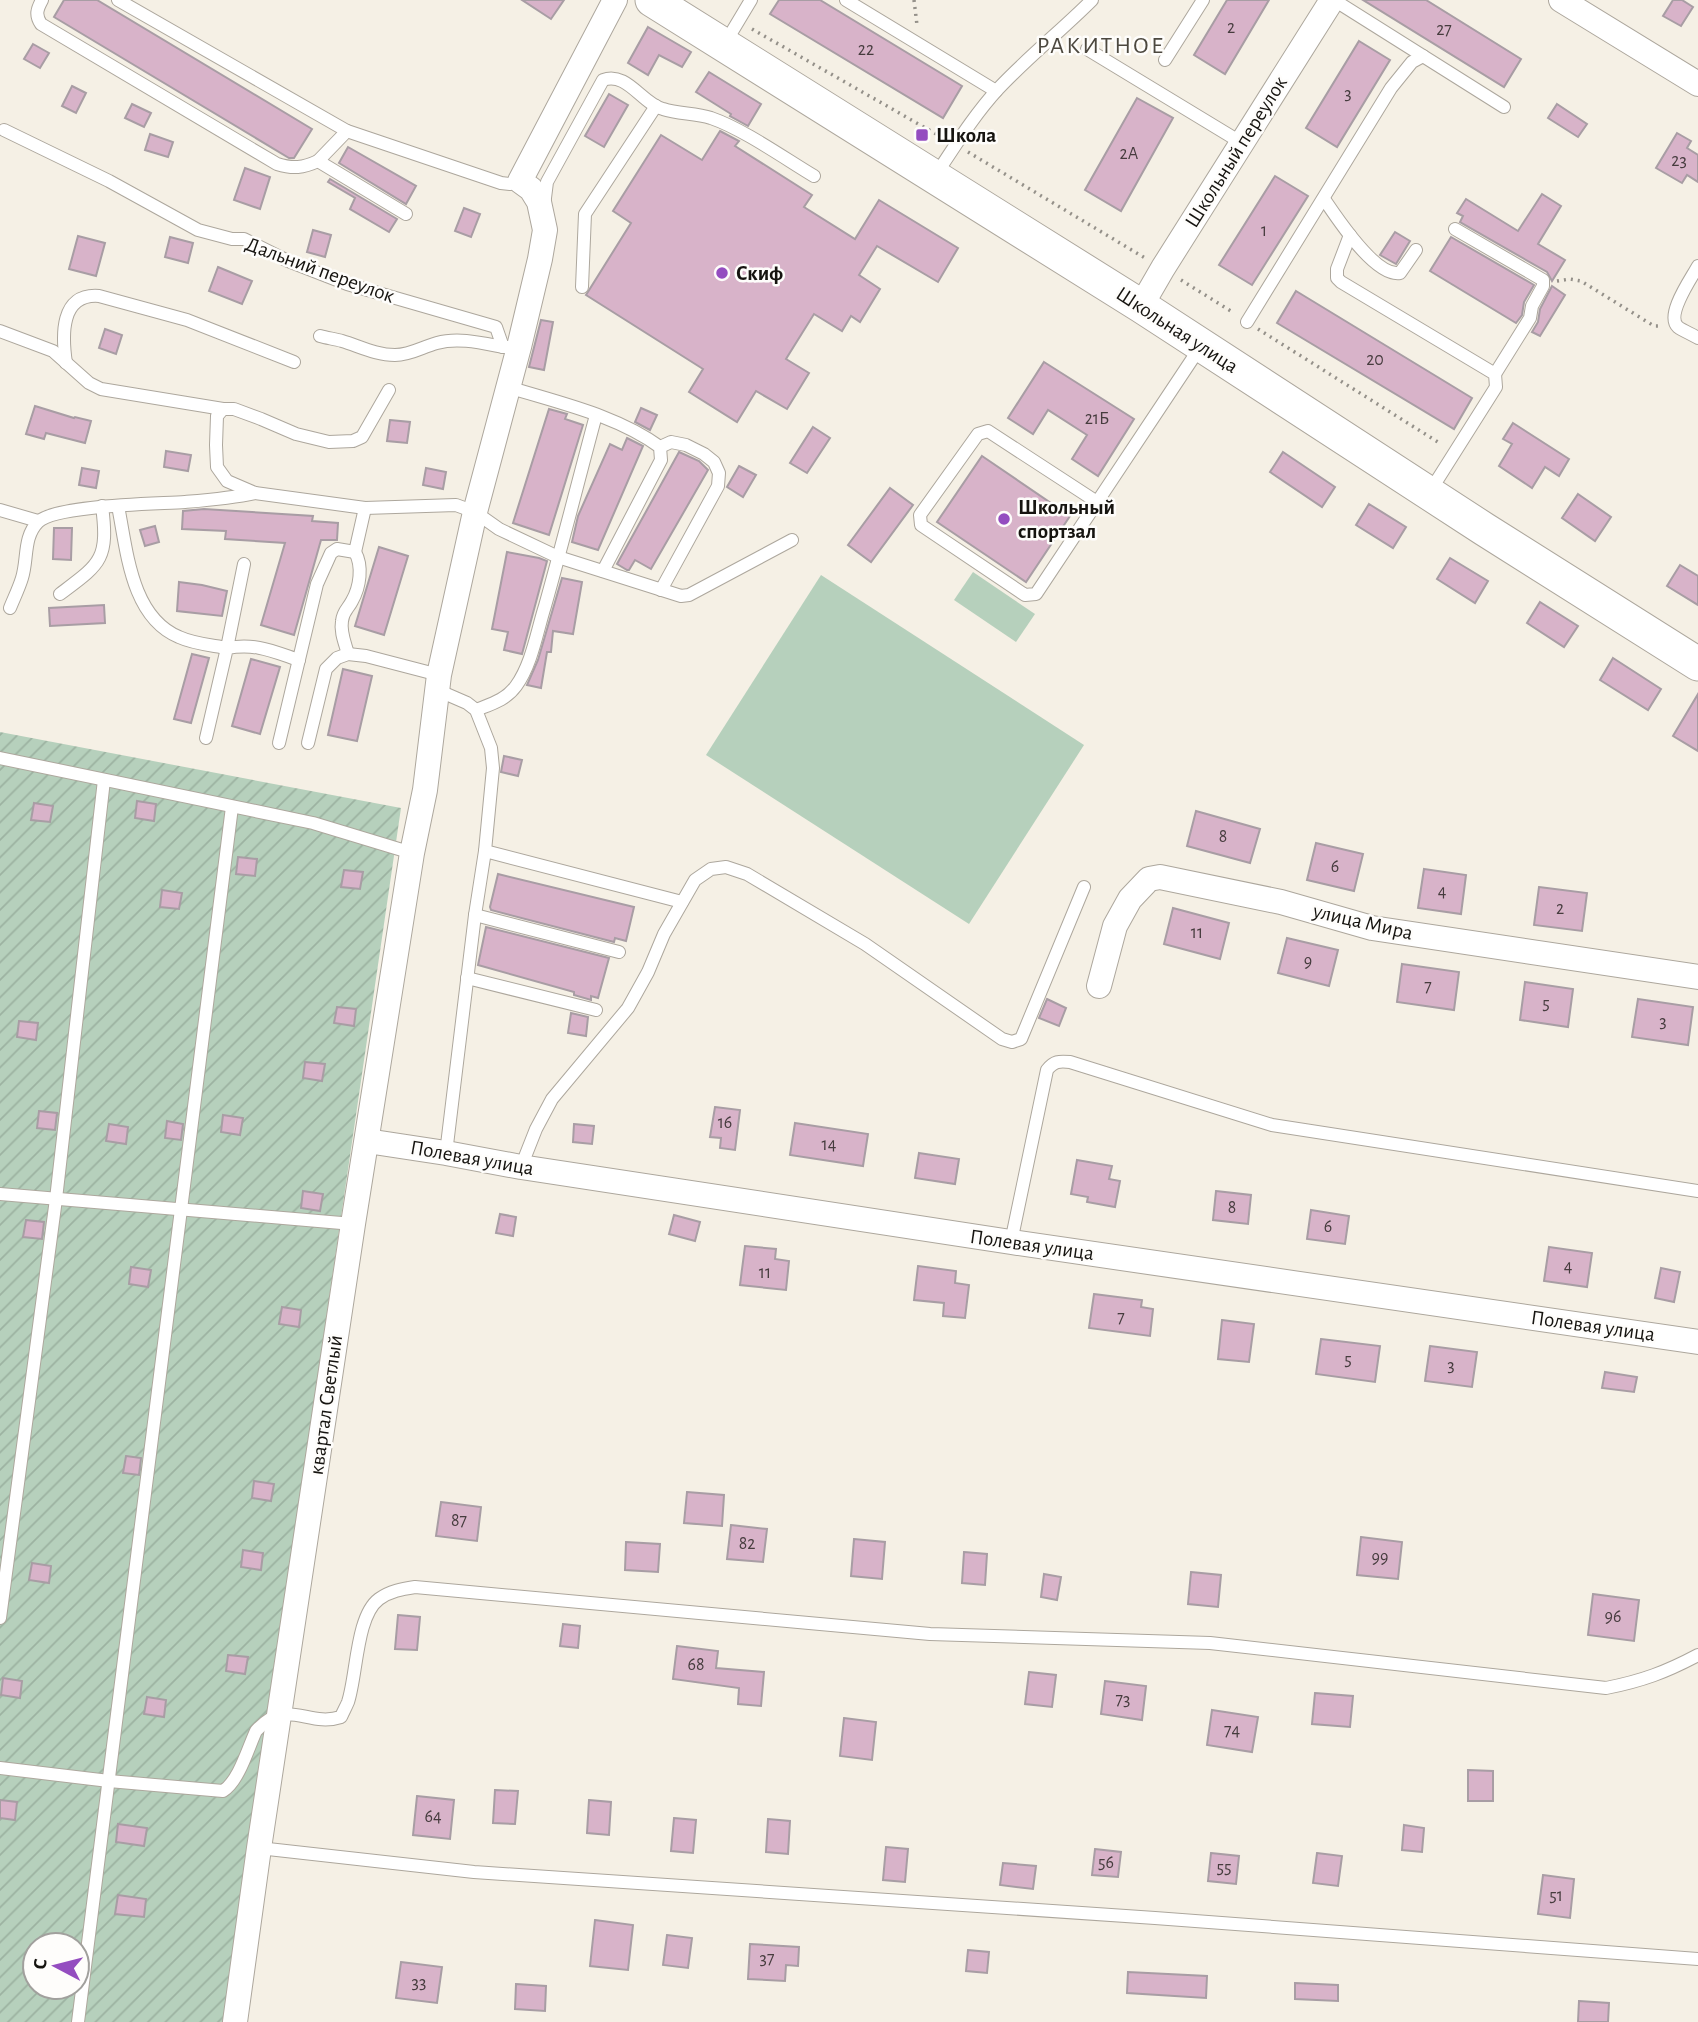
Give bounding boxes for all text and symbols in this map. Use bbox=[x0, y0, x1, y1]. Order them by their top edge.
house number: 2 bbox=[1227, 19, 1235, 37]
house number: 27 bbox=[1436, 21, 1452, 39]
district label: РАКИТНОЕ bbox=[1036, 34, 1166, 58]
house number: 22 bbox=[858, 41, 874, 59]
street label: Школьный переулок bbox=[1181, 72, 1291, 231]
house number: 3 bbox=[1344, 85, 1352, 103]
place label: Школа bbox=[936, 125, 996, 146]
marker: Школа bbox=[914, 127, 930, 143]
house number: 2А bbox=[1120, 145, 1139, 163]
house number: 23 bbox=[1671, 152, 1687, 170]
house number: 1 bbox=[1261, 222, 1267, 240]
street label: Дальний переулок bbox=[243, 233, 398, 307]
place label: Скиф bbox=[736, 263, 783, 284]
marker: Скиф bbox=[714, 265, 730, 281]
street label: Школьная улица bbox=[1112, 283, 1242, 377]
house number: 20 bbox=[1366, 351, 1384, 369]
house number: 21Б bbox=[1085, 410, 1109, 428]
place label: Школьный спортзал bbox=[1018, 497, 1115, 542]
marker: Школьный спортзал bbox=[996, 511, 1012, 527]
house number: 8 bbox=[1219, 828, 1227, 846]
house number: 6 bbox=[1331, 858, 1339, 876]
house number: 4 bbox=[1438, 883, 1447, 901]
street label: улица Мира bbox=[1310, 900, 1415, 944]
house number: 2 bbox=[1556, 900, 1564, 918]
house number: 11 bbox=[1191, 924, 1203, 942]
house number: 9 bbox=[1304, 953, 1312, 971]
house number: 7 bbox=[1424, 978, 1432, 996]
house number: 5 bbox=[1542, 995, 1550, 1013]
house number: 3 bbox=[1659, 1013, 1667, 1031]
house number: 16 bbox=[718, 1114, 732, 1132]
house number: 14 bbox=[822, 1136, 837, 1154]
street label: Полевая улица bbox=[408, 1137, 536, 1179]
house number: 8 bbox=[1228, 1199, 1236, 1217]
house number: 6 bbox=[1324, 1218, 1332, 1236]
street label: Полевая улица bbox=[969, 1226, 1096, 1264]
house number: 4 bbox=[1564, 1258, 1573, 1276]
house number: 11 bbox=[759, 1264, 771, 1282]
street label: Полевая улица bbox=[1530, 1307, 1657, 1345]
house number: 7 bbox=[1117, 1309, 1125, 1327]
street label: квартал Светлый bbox=[306, 1334, 346, 1476]
house number: 5 bbox=[1344, 1351, 1352, 1369]
house number: 3 bbox=[1447, 1357, 1455, 1375]
house number: 87 bbox=[451, 1512, 467, 1530]
house number: 82 bbox=[739, 1535, 755, 1553]
house number: 99 bbox=[1372, 1549, 1388, 1567]
house number: 96 bbox=[1605, 1608, 1621, 1626]
house number: 68 bbox=[688, 1656, 705, 1674]
house number: 73 bbox=[1116, 1691, 1130, 1709]
house number: 74 bbox=[1224, 1722, 1240, 1740]
house number: 64 bbox=[424, 1808, 442, 1826]
house number: 56 bbox=[1098, 1854, 1114, 1872]
house number: 55 bbox=[1216, 1859, 1232, 1877]
house number: 51 bbox=[1549, 1887, 1563, 1905]
north arrow bbox=[21, 1931, 91, 2001]
house number: 37 bbox=[760, 1950, 774, 1968]
text: С bbox=[31, 1958, 51, 1970]
house number: 33 bbox=[412, 1974, 426, 1992]

